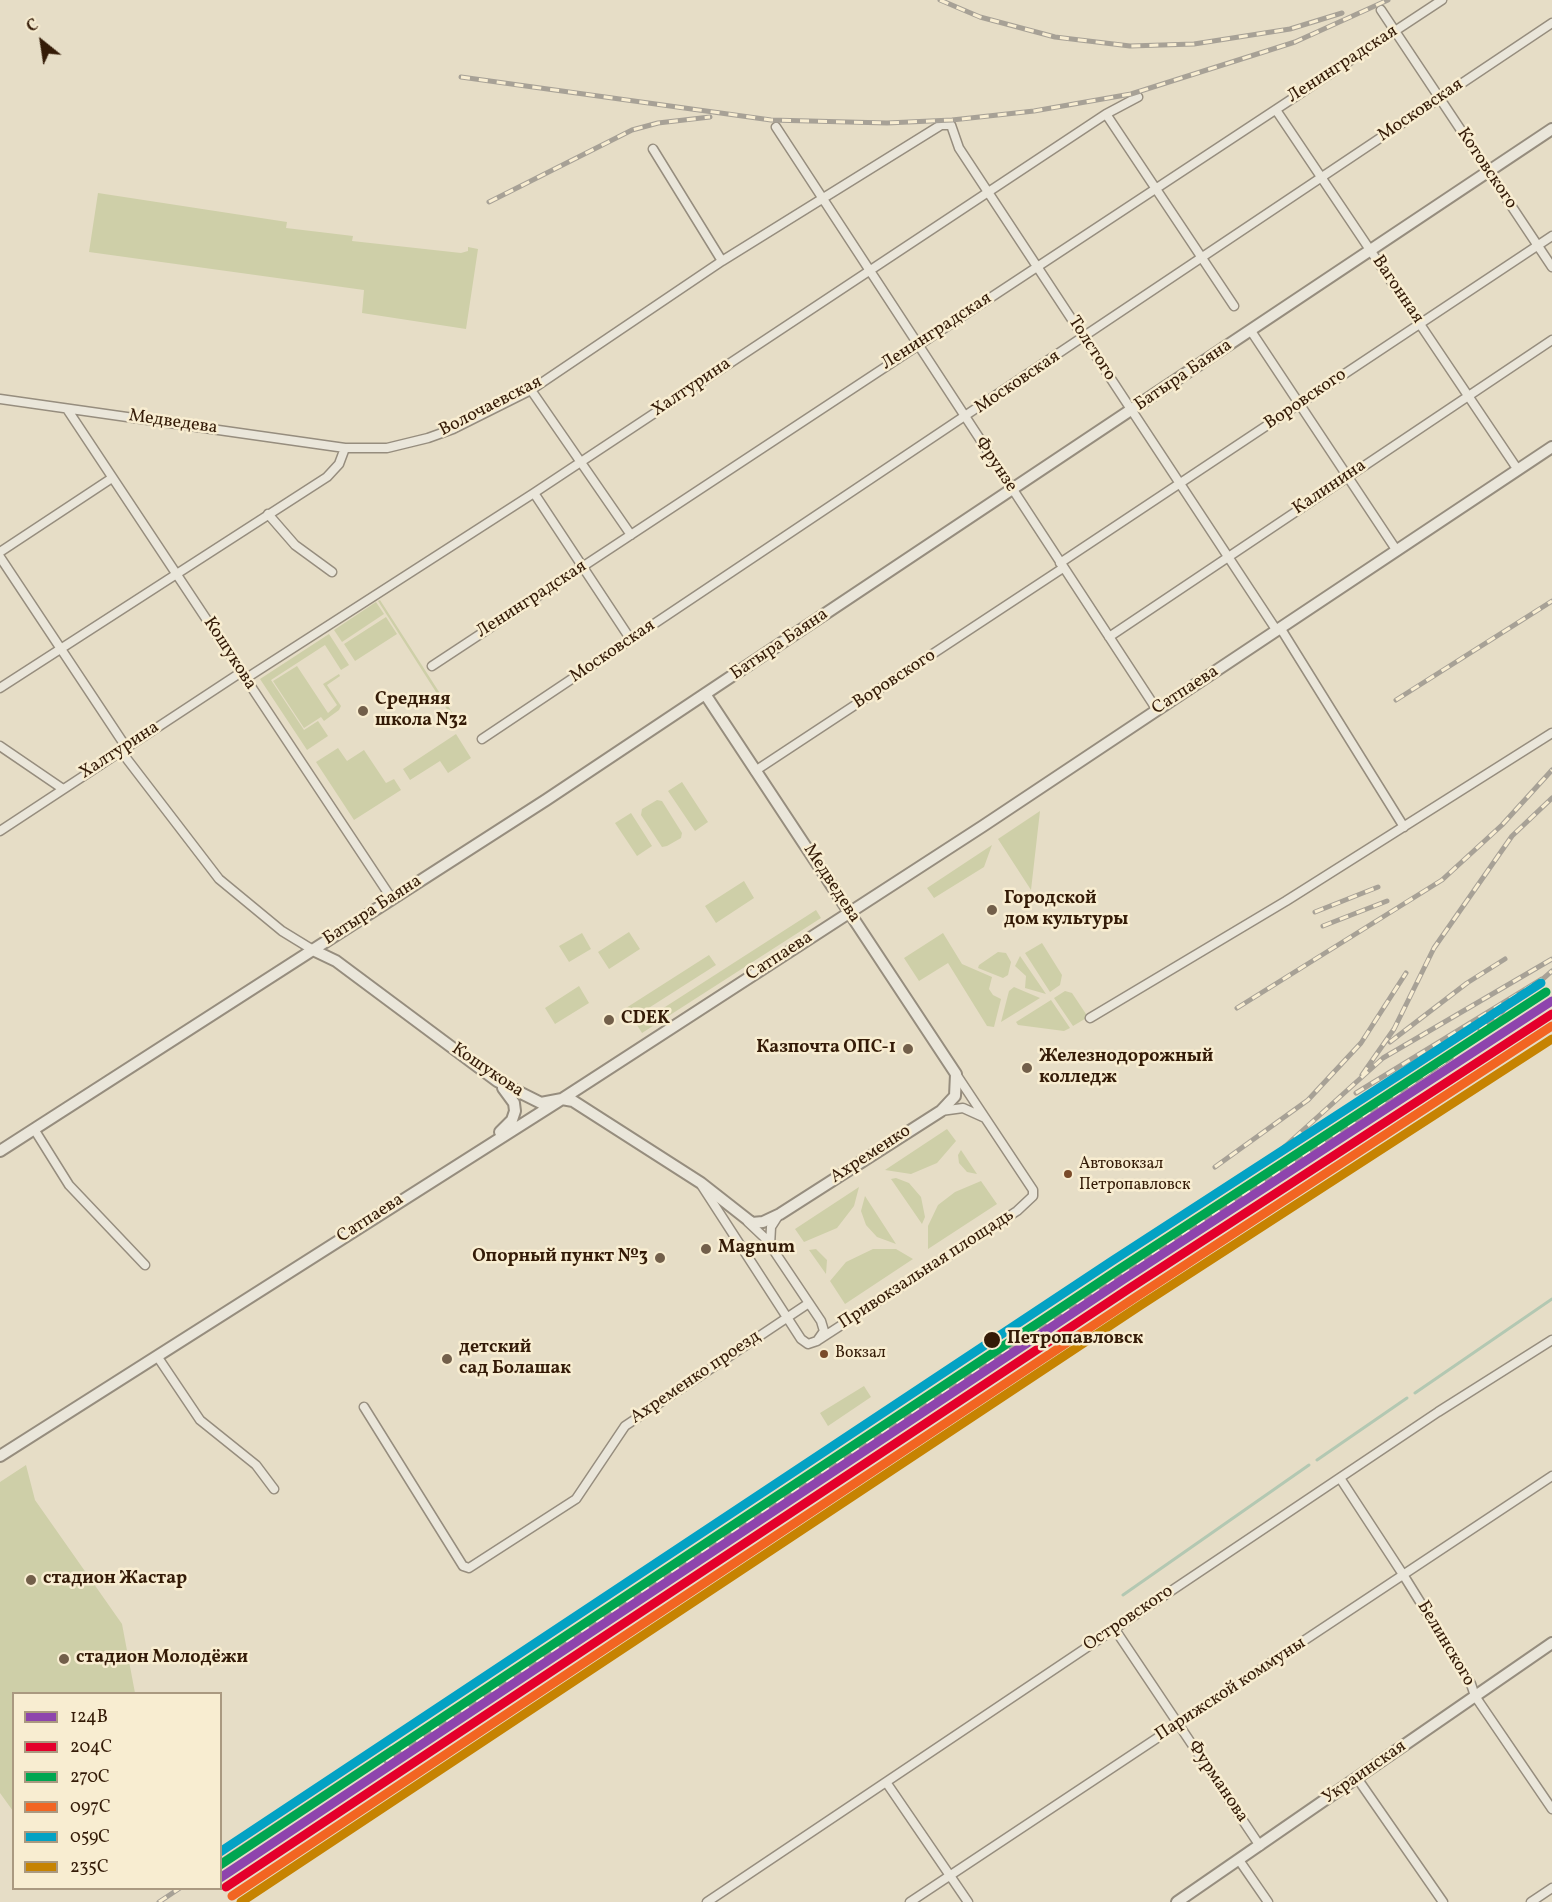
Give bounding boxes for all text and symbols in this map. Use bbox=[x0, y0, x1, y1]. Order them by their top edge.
north arrow bbox=[12, 12, 72, 72]
text: С bbox=[23, 14, 43, 39]
street label: Ленинградская bbox=[1284, 21, 1402, 109]
street label: Московская bbox=[1374, 75, 1468, 147]
street label: Котовского bbox=[1451, 124, 1521, 214]
street label: Вагонная bbox=[1366, 252, 1428, 328]
street label: Ленинградская bbox=[878, 288, 996, 376]
street label: Толстого bbox=[1062, 313, 1120, 385]
street label: Батыра Баяна bbox=[1131, 335, 1237, 417]
street label: Московская bbox=[971, 347, 1065, 419]
street label: Халтурина bbox=[648, 354, 736, 422]
street label: Воровского bbox=[1261, 365, 1351, 435]
street label: Волочаевская bbox=[436, 372, 546, 442]
street label: Медведева bbox=[127, 406, 219, 440]
street label: Фрунзе bbox=[969, 433, 1021, 497]
street label: Калинина bbox=[1289, 456, 1371, 520]
street label: Ленинградская bbox=[473, 556, 591, 644]
street label: Батыра Баяна bbox=[727, 604, 833, 686]
street label: Кошукова bbox=[197, 613, 261, 695]
street label: Московская bbox=[566, 616, 660, 688]
street label: Воровского bbox=[850, 645, 940, 715]
street label: Сатпаева bbox=[1149, 662, 1223, 720]
place label: Средняя школа N32 bbox=[375, 690, 467, 732]
marker: Средняя школа N32 bbox=[356, 704, 370, 718]
street label: Халтурина bbox=[76, 717, 164, 785]
street label: Медведева bbox=[798, 841, 864, 927]
street label: Батыра Баяна bbox=[320, 871, 426, 951]
place label: Городской дом культуры bbox=[1004, 889, 1128, 932]
marker: Городской дом культуры bbox=[985, 903, 999, 917]
street label: Сатпаева bbox=[743, 928, 817, 986]
place label: CDEK bbox=[621, 1009, 670, 1031]
marker: CDEK bbox=[602, 1013, 616, 1027]
place label: Казпочта ОПС-1 bbox=[756, 1038, 896, 1060]
street label: Кошукова bbox=[447, 1039, 527, 1103]
marker: Казпочта ОПС-1 bbox=[901, 1042, 915, 1056]
place label: Железнодорожный колледж bbox=[1039, 1047, 1213, 1090]
marker: Железнодорожный колледж bbox=[1020, 1061, 1034, 1075]
street label: Ахременко bbox=[827, 1121, 915, 1189]
place label: Автовокзал Петропавловск bbox=[1079, 1155, 1191, 1193]
marker: Автовокзал Петропавловск bbox=[1062, 1168, 1074, 1180]
street label: Сатпаева bbox=[334, 1190, 408, 1248]
street label: Привокзальная площадь bbox=[835, 1205, 1019, 1335]
place label: Magnum bbox=[718, 1238, 795, 1260]
marker: Magnum bbox=[699, 1242, 713, 1256]
place label: Опорный пункт №3 bbox=[472, 1247, 648, 1269]
marker: Опорный пункт №3 bbox=[653, 1251, 667, 1265]
street label: Ахременко проезд bbox=[627, 1327, 765, 1429]
place label: Петропавловск bbox=[1007, 1329, 1143, 1351]
marker: Петропавловск bbox=[982, 1330, 1002, 1350]
place label: детский сад Болашак bbox=[459, 1338, 571, 1380]
place label: Вокзал bbox=[835, 1344, 886, 1364]
marker: Вокзал bbox=[818, 1348, 830, 1360]
marker: детский сад Болашак bbox=[440, 1352, 454, 1366]
place label: стадион Жастар bbox=[43, 1569, 187, 1591]
marker: стадион Жастар bbox=[24, 1573, 38, 1587]
street label: Островского bbox=[1080, 1581, 1178, 1657]
street label: Белинского bbox=[1411, 1597, 1479, 1691]
street label: Парижской коммуны bbox=[1152, 1633, 1310, 1747]
place label: стадион Молодёжи bbox=[76, 1648, 248, 1670]
marker: стадион Молодёжи bbox=[57, 1652, 71, 1666]
legend bbox=[12, 1692, 222, 1890]
text: 124В bbox=[70, 1705, 108, 1730]
text: 204С bbox=[70, 1735, 112, 1760]
street label: Украинская bbox=[1319, 1736, 1411, 1810]
street label: Фурманова bbox=[1182, 1737, 1252, 1827]
text: 270С bbox=[70, 1765, 110, 1790]
text: 097С bbox=[70, 1795, 111, 1820]
text: 059С bbox=[70, 1825, 110, 1850]
text: 235С bbox=[70, 1855, 109, 1880]

